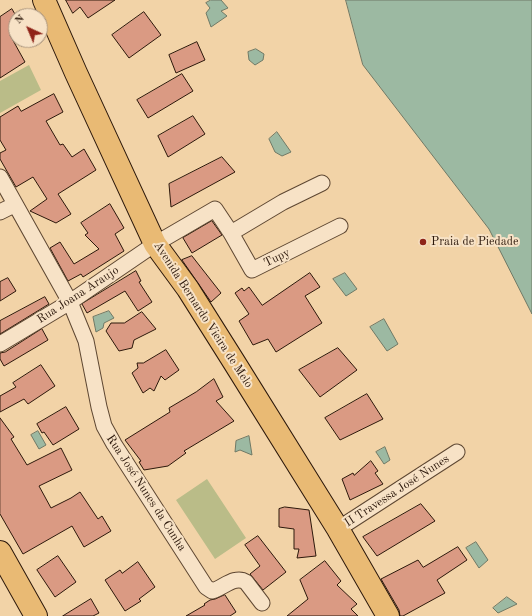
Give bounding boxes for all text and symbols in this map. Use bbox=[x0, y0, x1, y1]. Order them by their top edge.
north arrow bbox=[8, 8, 48, 48]
text: N bbox=[13, 13, 27, 27]
place label: Praia de Piedade bbox=[431, 235, 519, 249]
marker: Praia de Piedade bbox=[418, 237, 428, 247]
street label: Avenida Bernardo Vieira de Melo bbox=[150, 239, 256, 391]
street label: Tupy bbox=[261, 245, 293, 271]
street label: Rua Joana Araujo bbox=[34, 263, 122, 327]
street label: Rua José Nunes da Cunha bbox=[103, 432, 189, 554]
street label: II Travessa José Nunes bbox=[342, 452, 452, 530]

